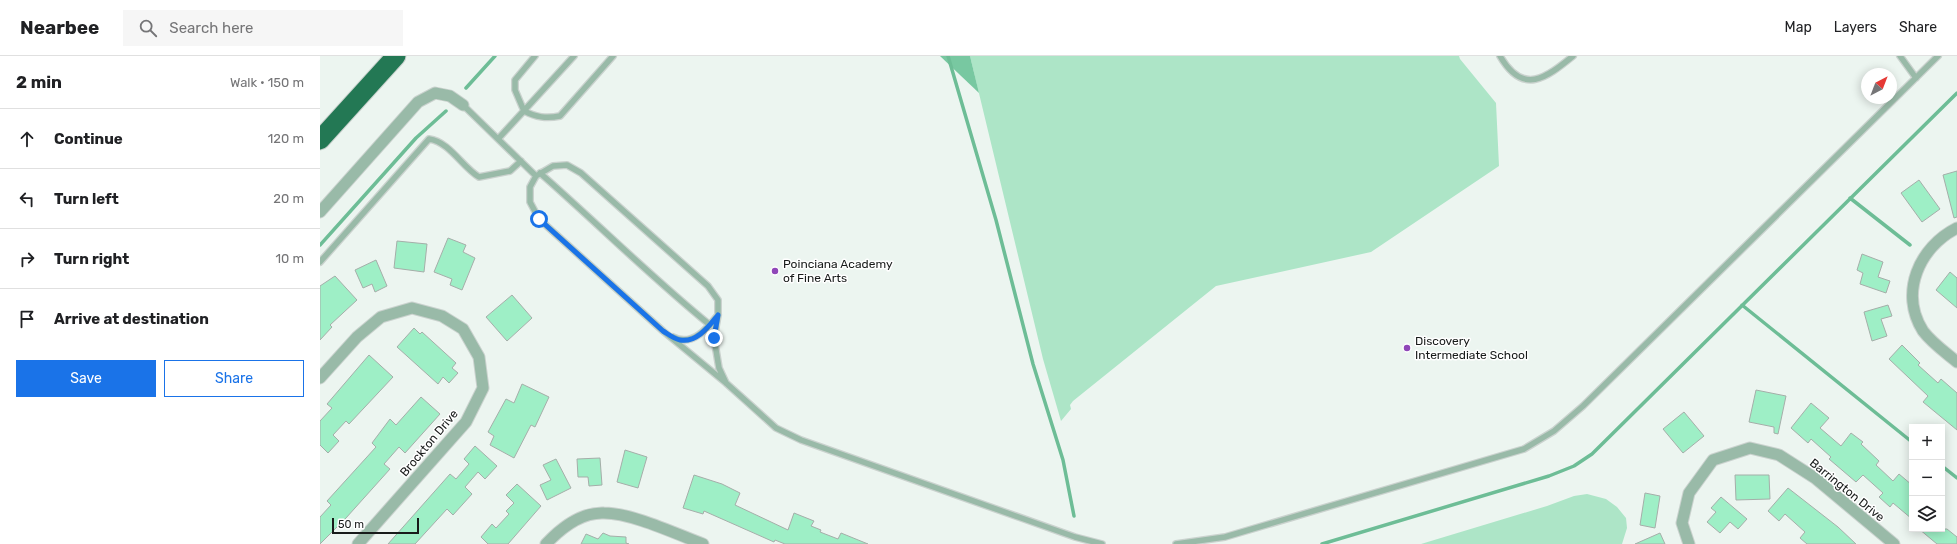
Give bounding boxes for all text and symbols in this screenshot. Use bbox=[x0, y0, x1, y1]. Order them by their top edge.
search box bbox=[123, 10, 403, 46]
text: Nearbee bbox=[20, 16, 99, 39]
icon: search bbox=[137, 17, 159, 39]
text: Search here bbox=[169, 19, 254, 37]
text: Map bbox=[1785, 19, 1812, 36]
text: Layers bbox=[1834, 19, 1877, 36]
text: Share bbox=[1899, 19, 1937, 36]
north arrow bbox=[1861, 68, 1897, 104]
text: 2 min bbox=[16, 72, 62, 92]
text: Walk · 150 m bbox=[230, 75, 304, 90]
icon: ahead bbox=[16, 128, 38, 150]
text: Continue bbox=[54, 130, 123, 148]
text: 120 m bbox=[268, 131, 304, 146]
icon: left bbox=[16, 188, 38, 210]
text: Turn left bbox=[54, 190, 119, 208]
text: 20 m bbox=[273, 191, 304, 206]
route start bbox=[530, 210, 548, 228]
icon: right bbox=[16, 248, 38, 270]
text: Turn right bbox=[54, 250, 129, 268]
text: 10 m bbox=[275, 251, 304, 266]
place label: Poinciana Academy of Fine Arts bbox=[783, 257, 893, 285]
marker: Poinciana Academy of Fine Arts bbox=[770, 266, 780, 276]
icon: arrive bbox=[16, 308, 38, 330]
text: Arrive at destination bbox=[54, 310, 209, 328]
route end bbox=[705, 329, 723, 347]
place label: Discovery Intermediate School bbox=[1415, 334, 1528, 362]
marker: Discovery Intermediate School bbox=[1402, 343, 1412, 353]
button: Save bbox=[16, 360, 156, 397]
button: Share bbox=[164, 360, 304, 397]
street label: Brockton Drive bbox=[397, 407, 461, 479]
map controls bbox=[1909, 424, 1945, 532]
button: + bbox=[1909, 424, 1945, 460]
street label: Barrington Drive bbox=[1807, 456, 1887, 524]
button: − bbox=[1909, 460, 1945, 496]
button: layers bbox=[1909, 496, 1945, 532]
scale bar bbox=[332, 516, 419, 535]
text: 50 m bbox=[338, 518, 364, 531]

